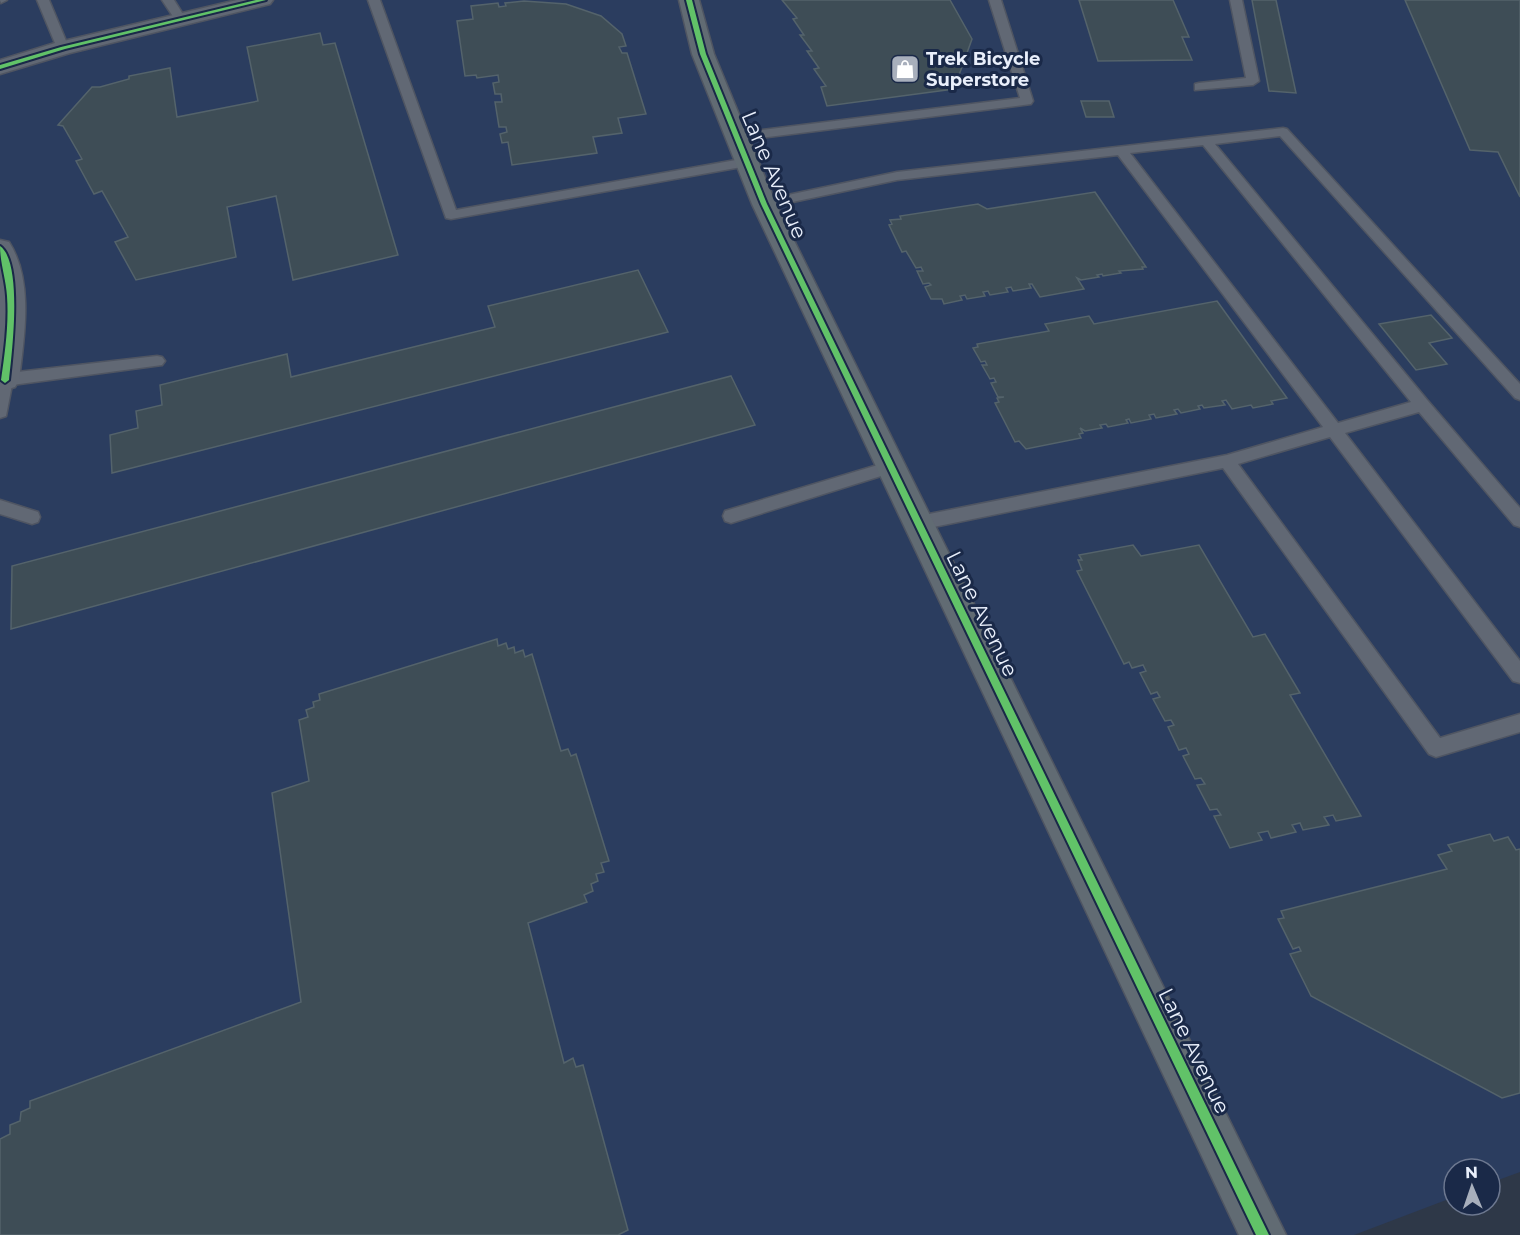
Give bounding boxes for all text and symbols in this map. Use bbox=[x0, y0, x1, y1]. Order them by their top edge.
place label: Trek Bicycle Superstore bbox=[926, 48, 1040, 91]
shop icon: Trek Bicycle Superstore bbox=[889, 53, 921, 85]
street label: Lane Avenue bbox=[736, 107, 813, 242]
street label: Lane Avenue bbox=[941, 547, 1024, 681]
street label: Lane Avenue bbox=[1153, 984, 1236, 1118]
north arrow bbox=[1442, 1157, 1502, 1217]
text: N bbox=[1465, 1163, 1478, 1182]

